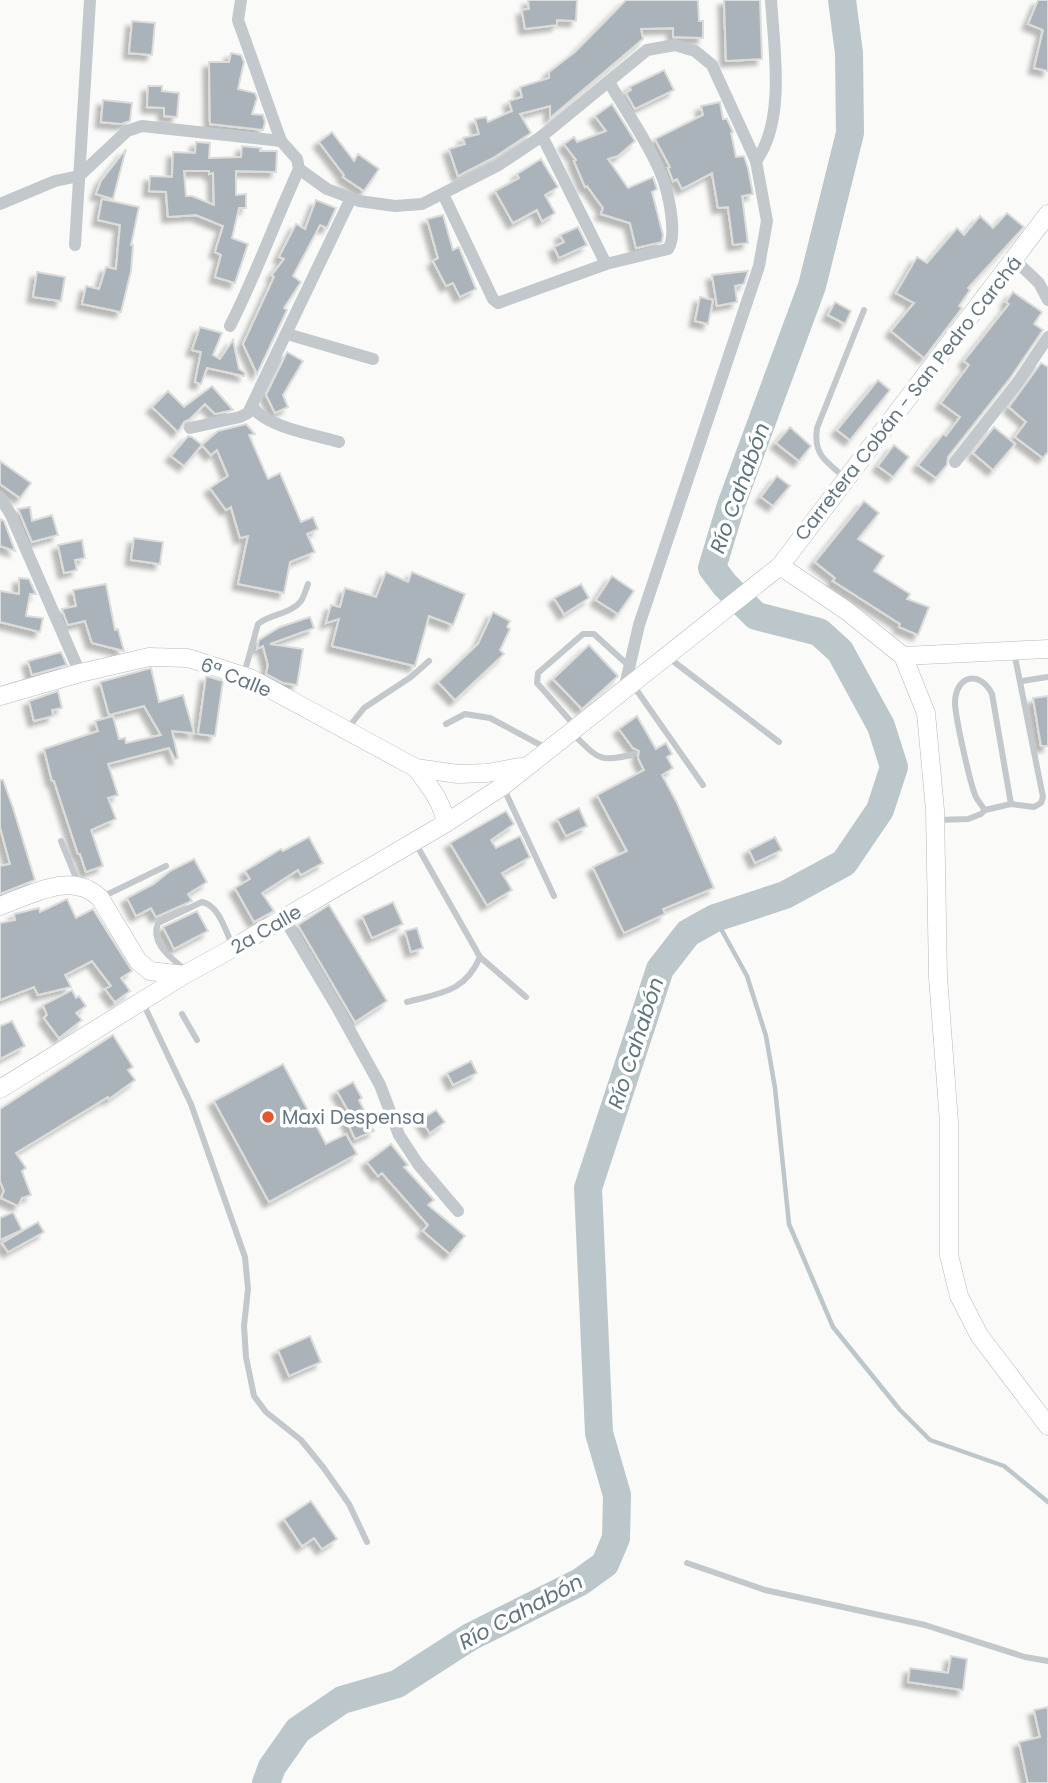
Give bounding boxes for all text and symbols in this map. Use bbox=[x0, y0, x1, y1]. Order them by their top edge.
street label: Carretera Cobán - San Pedro Carchá bbox=[789, 250, 1028, 546]
water label: Río Cahabón bbox=[703, 419, 777, 557]
street label: 6ª Calle bbox=[196, 651, 275, 704]
street label: 2a Calle bbox=[226, 898, 307, 960]
water label: Río Cahabón bbox=[601, 973, 670, 1112]
place label: Maxi Despensa bbox=[282, 1104, 425, 1131]
marker: Maxi Despensa bbox=[260, 1109, 276, 1125]
water label: Río Cahabón bbox=[454, 1567, 588, 1656]

